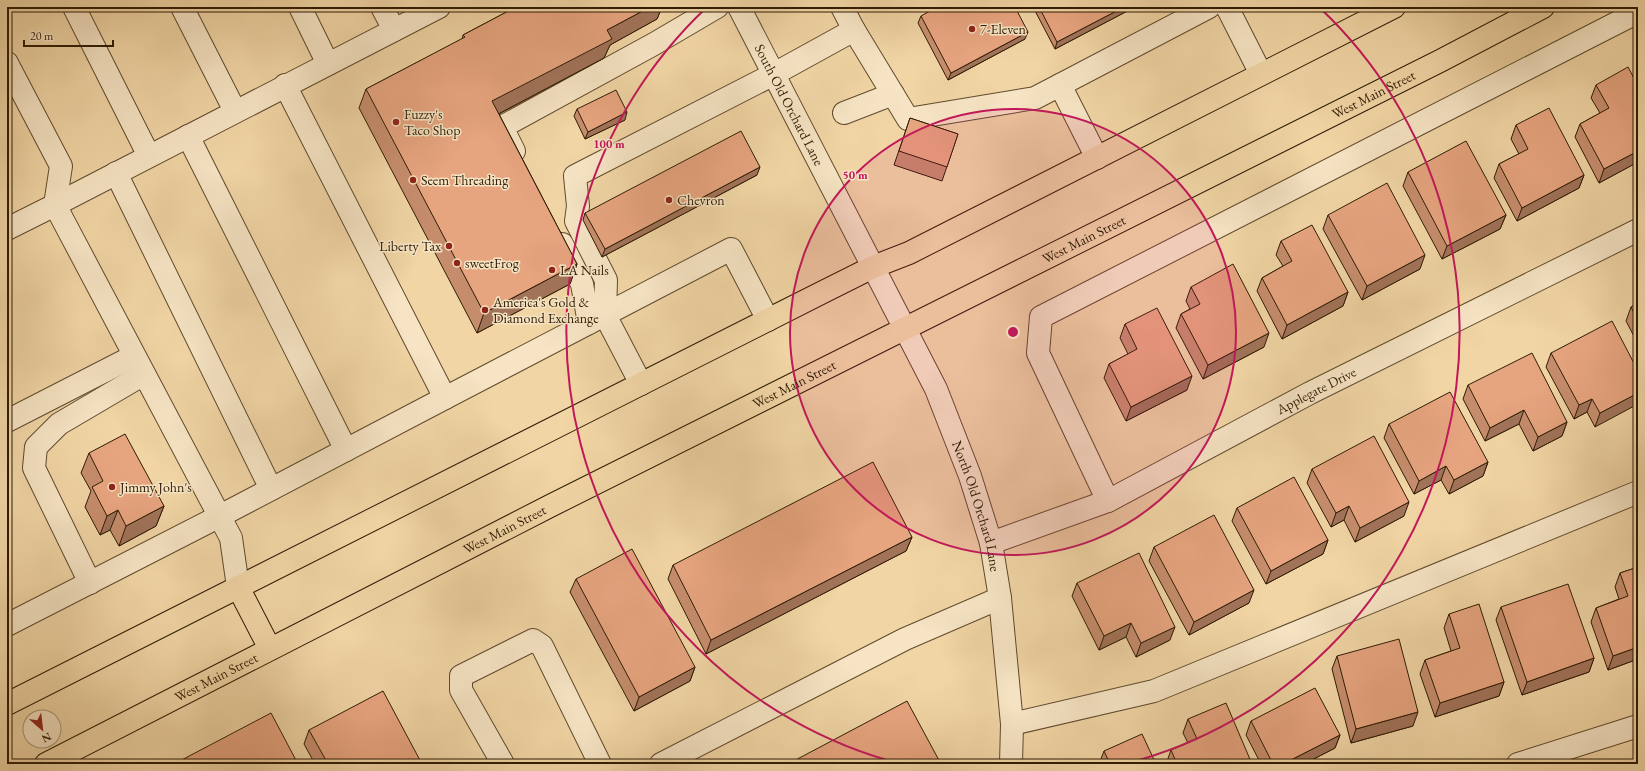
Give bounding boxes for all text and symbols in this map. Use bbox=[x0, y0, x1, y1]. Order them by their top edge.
place label: 7-Eleven bbox=[980, 20, 1027, 38]
scale bar bbox=[24, 22, 113, 48]
marker: 7-Eleven bbox=[967, 24, 977, 34]
text: 20 m bbox=[30, 28, 54, 44]
street label: South Old Orchard Lane bbox=[751, 41, 828, 169]
street label: West Main Street bbox=[1329, 66, 1419, 123]
place label: Fuzzy's Taco Shop bbox=[404, 105, 461, 139]
marker: Fuzzy's Taco Shop bbox=[391, 117, 401, 127]
text: 100 m bbox=[593, 136, 625, 152]
text: 50 m bbox=[842, 167, 868, 183]
place label: Seem Threading bbox=[421, 171, 509, 189]
marker: Seem Threading bbox=[408, 175, 418, 185]
place label: Chevron bbox=[677, 191, 725, 209]
marker: Chevron bbox=[664, 195, 674, 205]
street label: West Main Street bbox=[1039, 210, 1129, 268]
place label: Liberty Tax bbox=[379, 237, 441, 255]
marker: Liberty Tax bbox=[444, 241, 454, 251]
place label: sweetFrog bbox=[465, 254, 520, 272]
marker: sweetFrog bbox=[452, 258, 462, 268]
place label: LA Nails bbox=[560, 261, 609, 279]
marker: LA Nails bbox=[547, 265, 557, 275]
place label: America's Gold & Diamond Exchange bbox=[492, 293, 599, 327]
marker: America's Gold & Diamond Exchange bbox=[480, 305, 490, 315]
centre of rings bbox=[1006, 325, 1020, 339]
street label: West Main Street bbox=[749, 355, 839, 412]
street label: Applegate Drive bbox=[1272, 362, 1359, 419]
street label: North Old Orchard Lane bbox=[948, 438, 1005, 573]
place label: Jimmy John's bbox=[119, 478, 192, 496]
marker: Jimmy John's bbox=[107, 482, 117, 492]
street label: West Main Street bbox=[460, 500, 550, 558]
street label: West Main Street bbox=[171, 648, 261, 706]
north arrow bbox=[22, 709, 62, 749]
text: N bbox=[39, 730, 54, 746]

